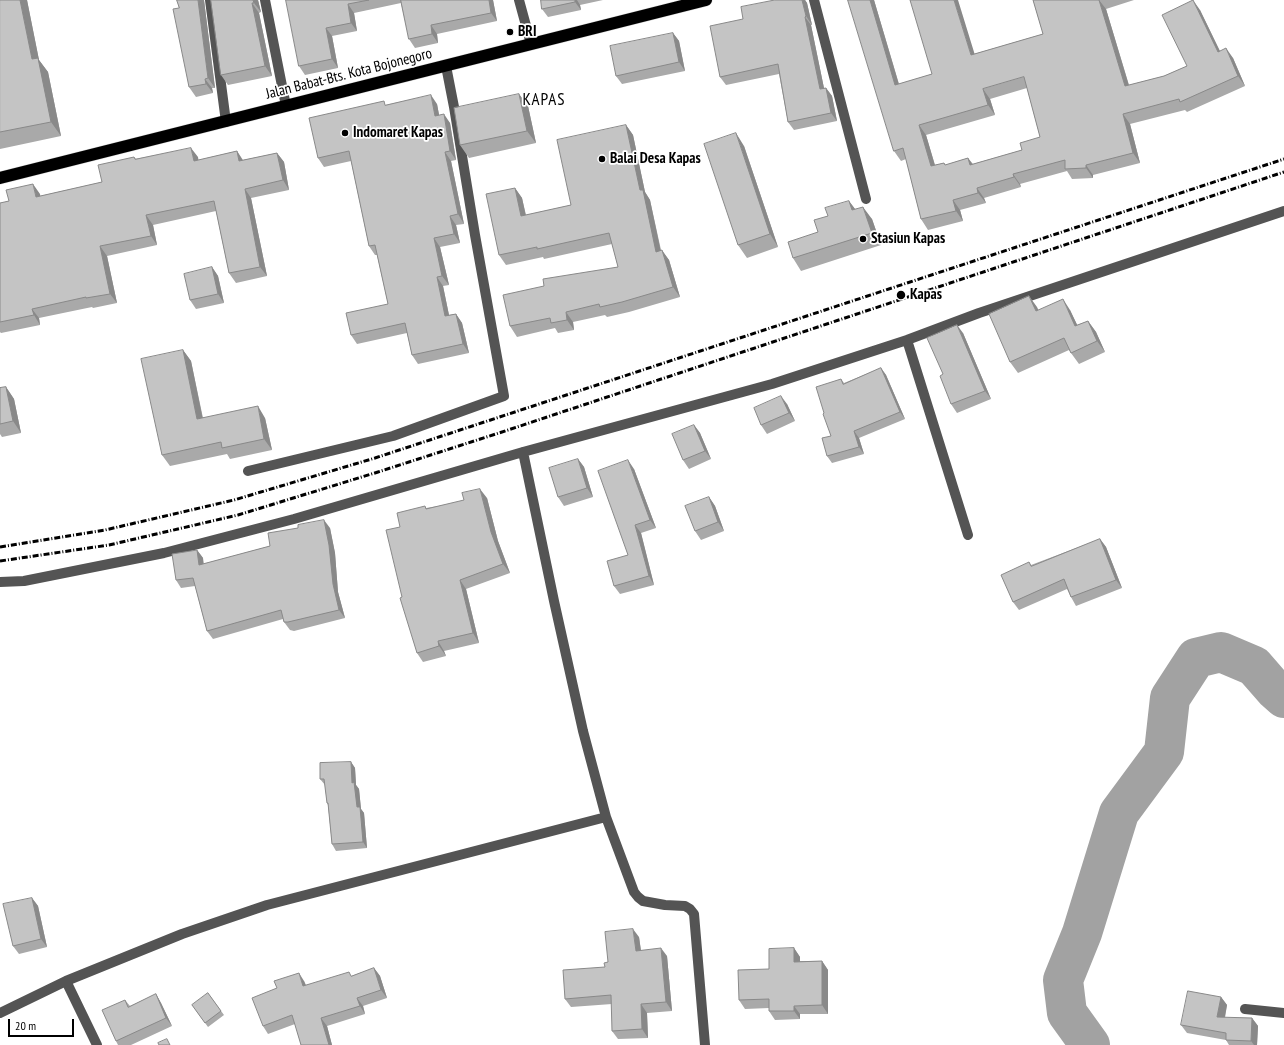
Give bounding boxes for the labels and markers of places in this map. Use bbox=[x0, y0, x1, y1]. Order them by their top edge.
place label: BRI bbox=[518, 23, 536, 41]
marker: BRI bbox=[505, 27, 515, 37]
place label: Indomaret Kapas bbox=[353, 124, 443, 142]
marker: Indomaret Kapas bbox=[340, 128, 350, 138]
place label: Balai Desa Kapas bbox=[610, 150, 701, 168]
marker: Balai Desa Kapas bbox=[597, 154, 607, 164]
place label: Stasiun Kapas bbox=[871, 230, 945, 248]
marker: Stasiun Kapas bbox=[858, 234, 868, 244]
place label: Kapas bbox=[910, 286, 942, 304]
marker: Kapas bbox=[895, 289, 907, 301]

